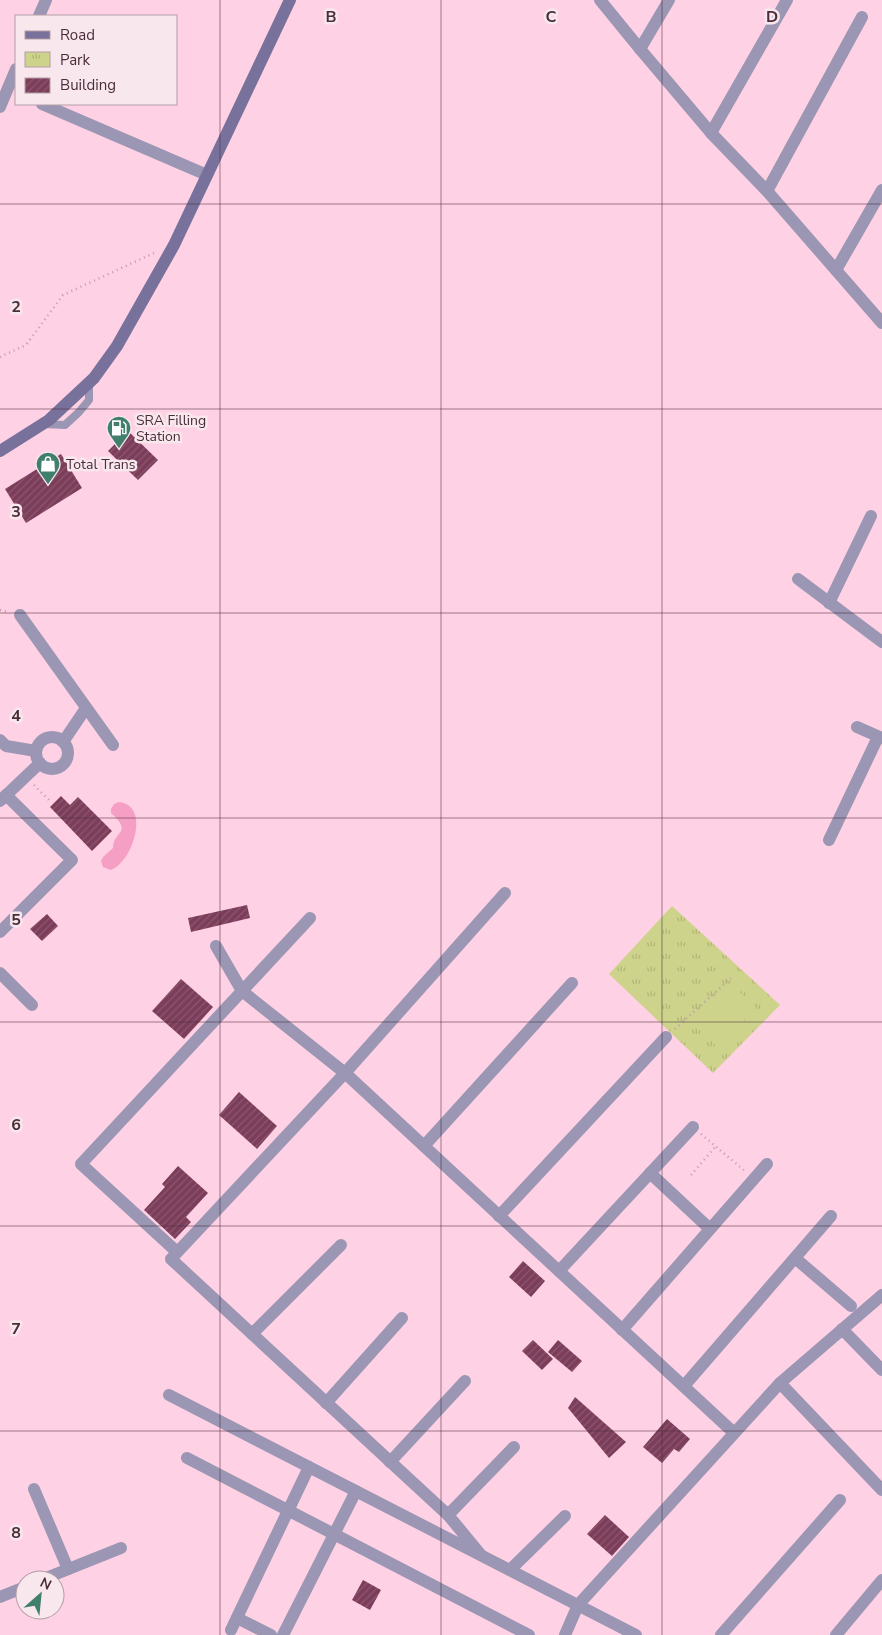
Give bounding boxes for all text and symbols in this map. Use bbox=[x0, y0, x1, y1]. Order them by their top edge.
text: B bbox=[325, 6, 337, 28]
text: C bbox=[546, 6, 557, 28]
text: D bbox=[766, 6, 778, 28]
legend bbox=[15, 15, 178, 105]
text: Road bbox=[60, 25, 95, 45]
text: Park bbox=[60, 50, 90, 70]
text: Building bbox=[60, 75, 116, 95]
text: 2 bbox=[11, 296, 21, 318]
place label: SRA Filling Station bbox=[136, 411, 206, 446]
fuel station icon: SRA Filling Station bbox=[106, 415, 132, 449]
shop icon: Total Trans bbox=[35, 451, 61, 485]
place label: Total Trans bbox=[66, 455, 136, 474]
text: 3 bbox=[11, 501, 21, 523]
text: 4 bbox=[11, 705, 21, 727]
text: 5 bbox=[11, 909, 21, 931]
text: 6 bbox=[11, 1114, 21, 1136]
text: 7 bbox=[11, 1318, 21, 1340]
text: 8 bbox=[11, 1522, 21, 1544]
north arrow bbox=[15, 1570, 65, 1620]
text: N bbox=[37, 1573, 55, 1595]

